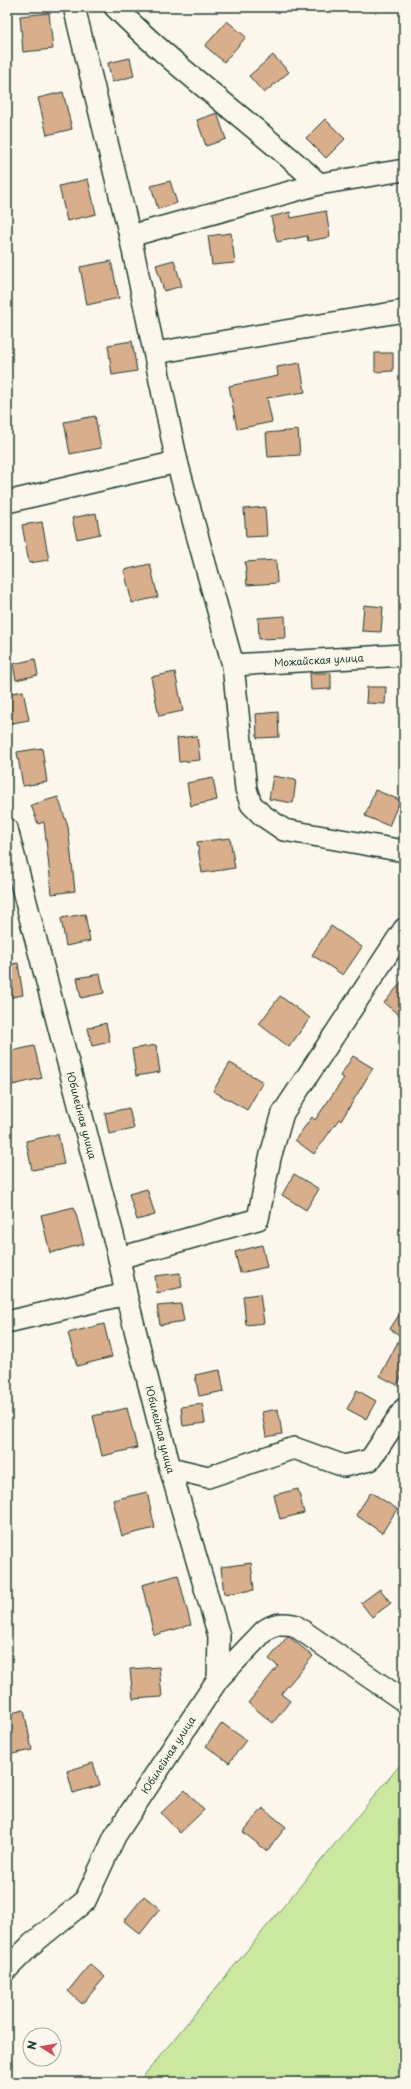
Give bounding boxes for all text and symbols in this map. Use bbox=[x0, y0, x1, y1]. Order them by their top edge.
street label: Можайская улица bbox=[273, 649, 365, 670]
street label: Юбилейная улица bbox=[64, 1070, 101, 1161]
street label: Юбилейная улица bbox=[142, 1384, 179, 1476]
street label: Юбилейная улица bbox=[137, 1712, 199, 1796]
north arrow bbox=[22, 2027, 62, 2067]
text: N bbox=[23, 2039, 41, 2051]

